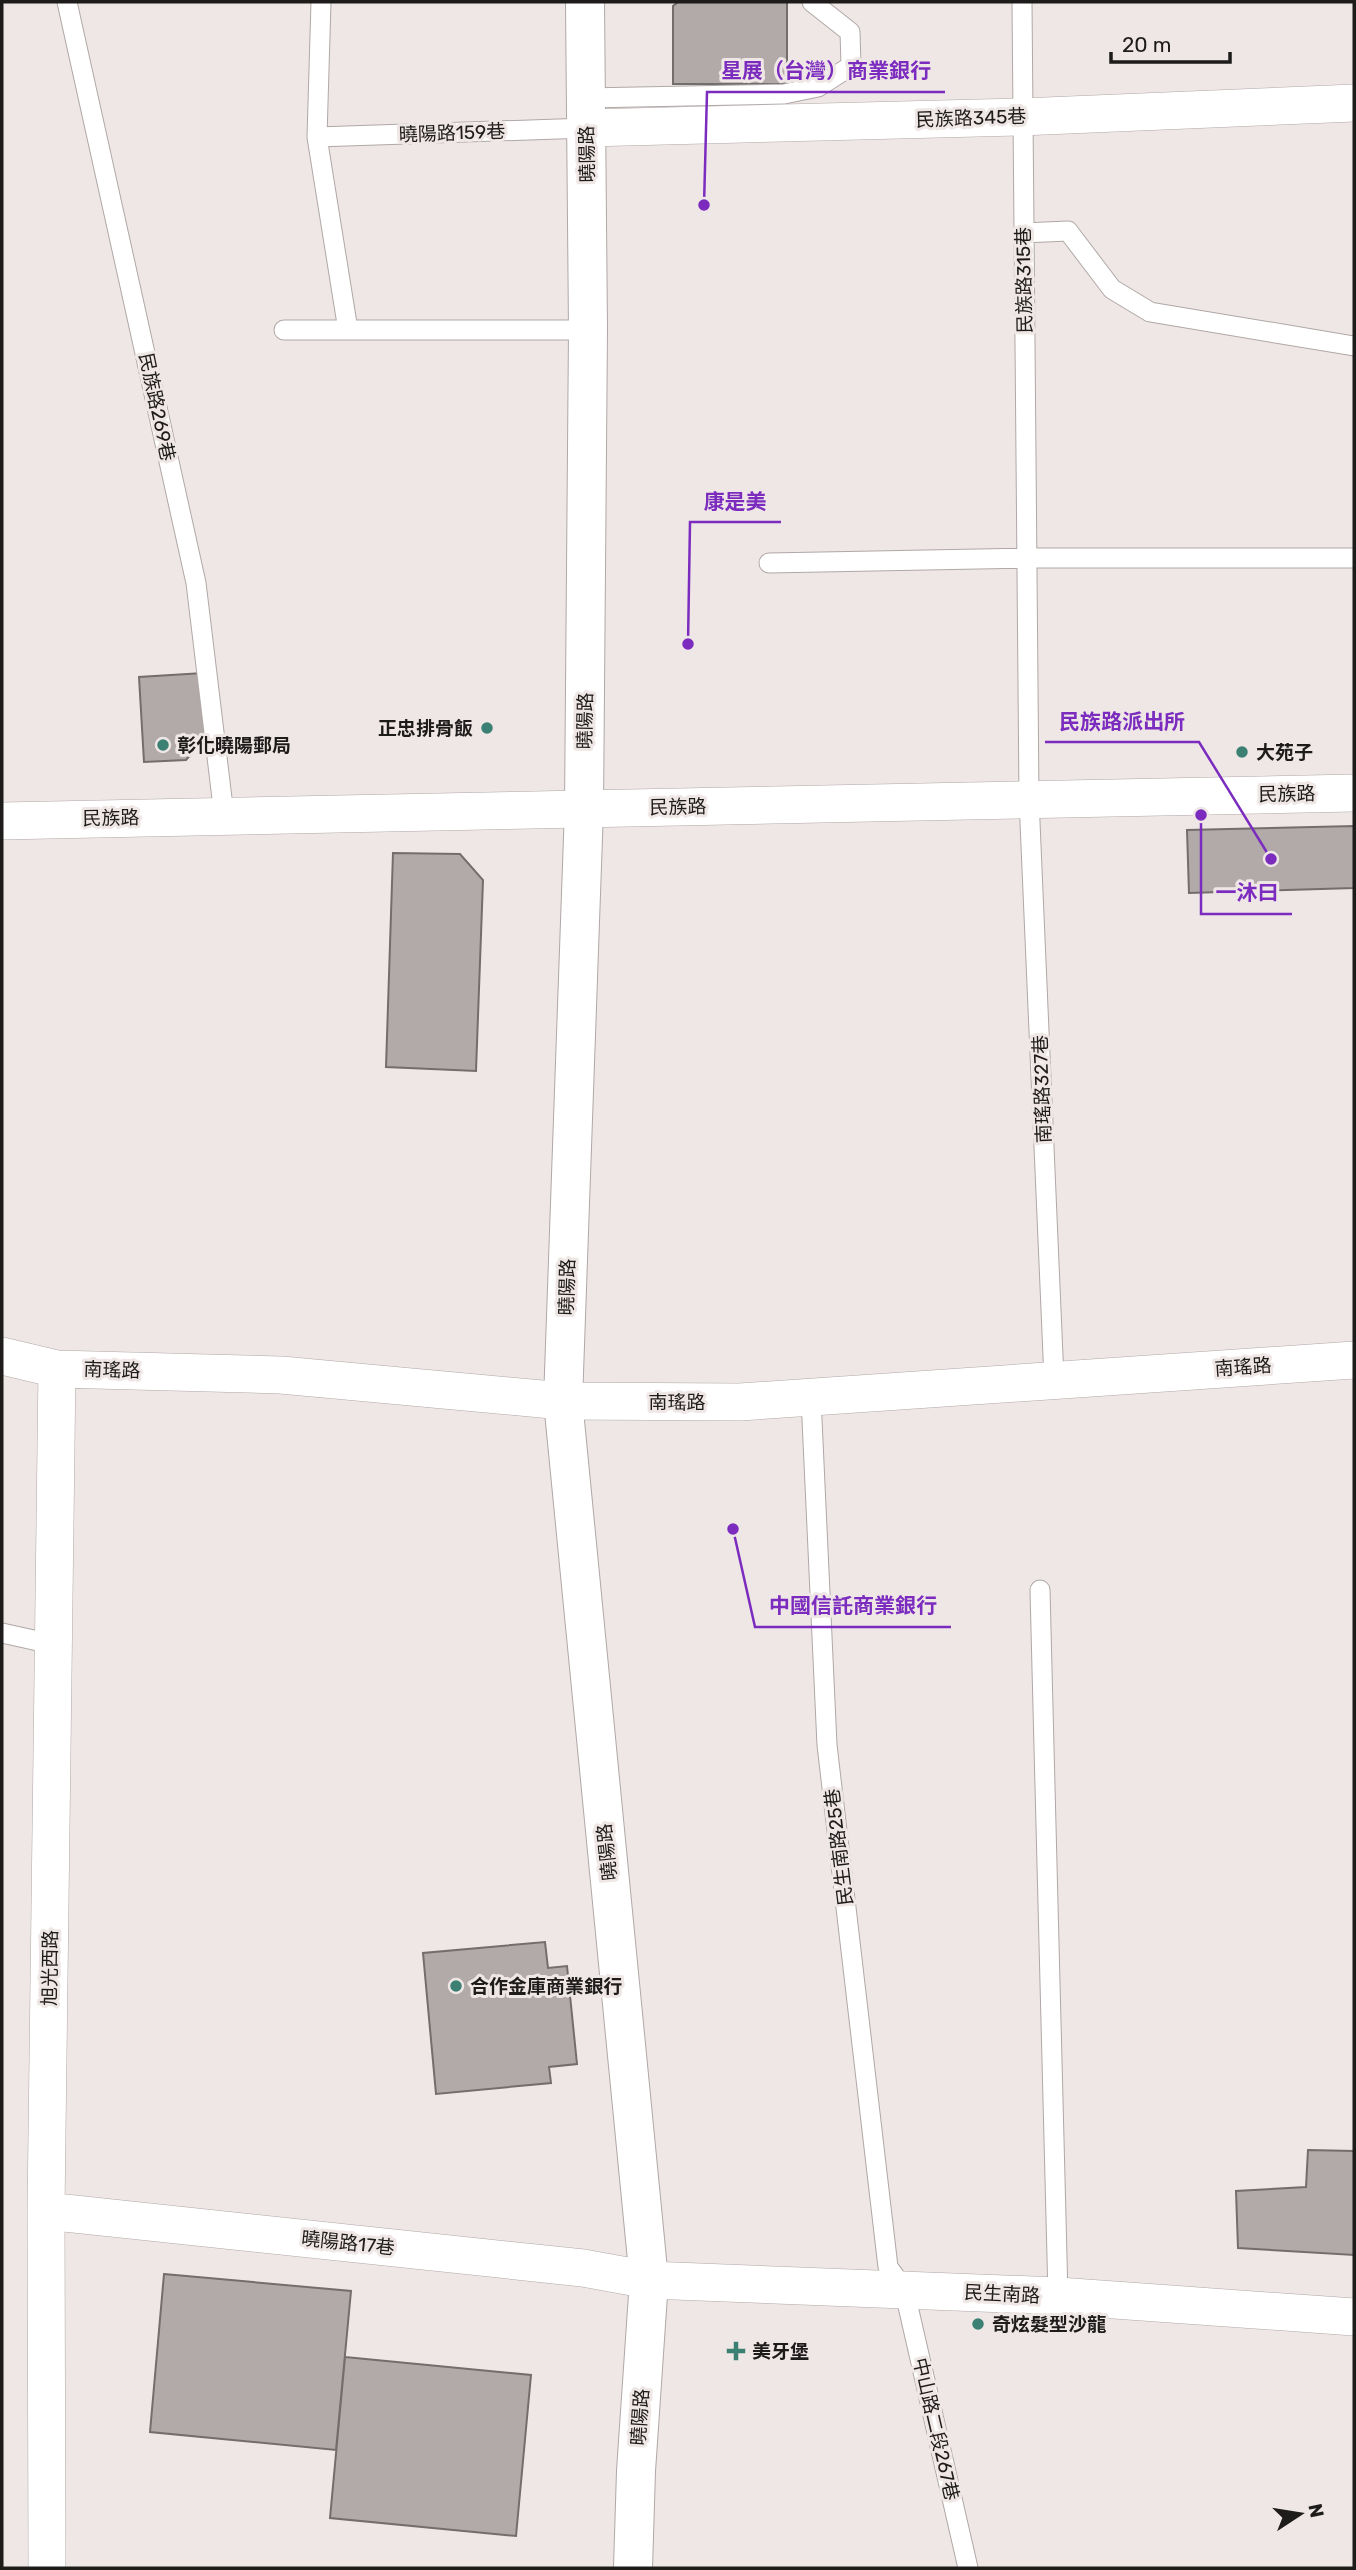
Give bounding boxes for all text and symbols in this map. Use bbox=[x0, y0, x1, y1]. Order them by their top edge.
scale bar bbox=[1111, 21, 1230, 65]
text: 20 m bbox=[1122, 32, 1171, 57]
callout: 星展（台灣）商業銀行 bbox=[707, 50, 945, 92]
text: 星展（台灣）商業銀行 bbox=[721, 58, 931, 83]
street label: 民族路345巷 bbox=[915, 105, 1027, 131]
street label: 曉陽路159巷 bbox=[398, 120, 506, 146]
street label: 曉陽路 bbox=[575, 125, 599, 183]
street label: 民族路315巷 bbox=[1012, 227, 1036, 333]
street label: 民族路269巷 bbox=[134, 351, 180, 463]
callout: 康是美 bbox=[690, 480, 781, 522]
text: 康是美 bbox=[704, 489, 767, 514]
street label: 曉陽路 bbox=[573, 692, 597, 750]
callout: 民族路派出所 bbox=[1045, 700, 1199, 742]
text: 民族路派出所 bbox=[1059, 709, 1185, 734]
place label: 正忠排骨飯 bbox=[378, 717, 473, 740]
marker: 正忠排骨飯 bbox=[479, 720, 495, 736]
place label: 彰化曉陽郵局 bbox=[177, 734, 291, 757]
marker: 彰化曉陽郵局 bbox=[155, 737, 171, 753]
place label: 大苑子 bbox=[1256, 741, 1313, 764]
marker: 大苑子 bbox=[1234, 744, 1250, 760]
street label: 民族路 bbox=[1258, 782, 1316, 806]
street label: 民族路 bbox=[649, 795, 707, 819]
street label: 民族路 bbox=[82, 806, 140, 830]
callout: 一沐曰 bbox=[1201, 872, 1292, 914]
text: 一沐曰 bbox=[1216, 880, 1279, 905]
street label: 南瑤路327巷 bbox=[1029, 1034, 1055, 1144]
street label: 曉陽路 bbox=[555, 1258, 579, 1316]
street label: 南瑤路 bbox=[1214, 1354, 1272, 1380]
street label: 南瑤路 bbox=[83, 1358, 141, 1382]
street label: 南瑤路 bbox=[648, 1391, 706, 1414]
callout: 中國信託商業銀行 bbox=[755, 1585, 951, 1627]
text: 中國信託商業銀行 bbox=[769, 1593, 937, 1618]
street label: 民生南路25巷 bbox=[820, 1787, 858, 1907]
street label: 曉陽路 bbox=[593, 1822, 621, 1882]
street label: 旭光西路 bbox=[38, 1930, 62, 2006]
place label: 合作金庫商業銀行 bbox=[470, 1975, 622, 1998]
marker: 合作金庫商業銀行 bbox=[448, 1978, 464, 1994]
street label: 曉陽路17巷 bbox=[300, 2227, 396, 2259]
street label: 民生南路 bbox=[963, 2281, 1041, 2307]
place label: 奇炫髮型沙龍 bbox=[992, 2313, 1106, 2336]
marker: 奇炫髮型沙龍 bbox=[970, 2316, 986, 2332]
place label: 美牙堡 bbox=[752, 2340, 809, 2363]
marker: 美牙堡 bbox=[726, 2341, 746, 2361]
street label: 中山路二段267巷 bbox=[908, 2355, 964, 2503]
street label: 曉陽路 bbox=[627, 2388, 653, 2446]
north arrow bbox=[1265, 2479, 1335, 2549]
text: N bbox=[1303, 2501, 1329, 2520]

